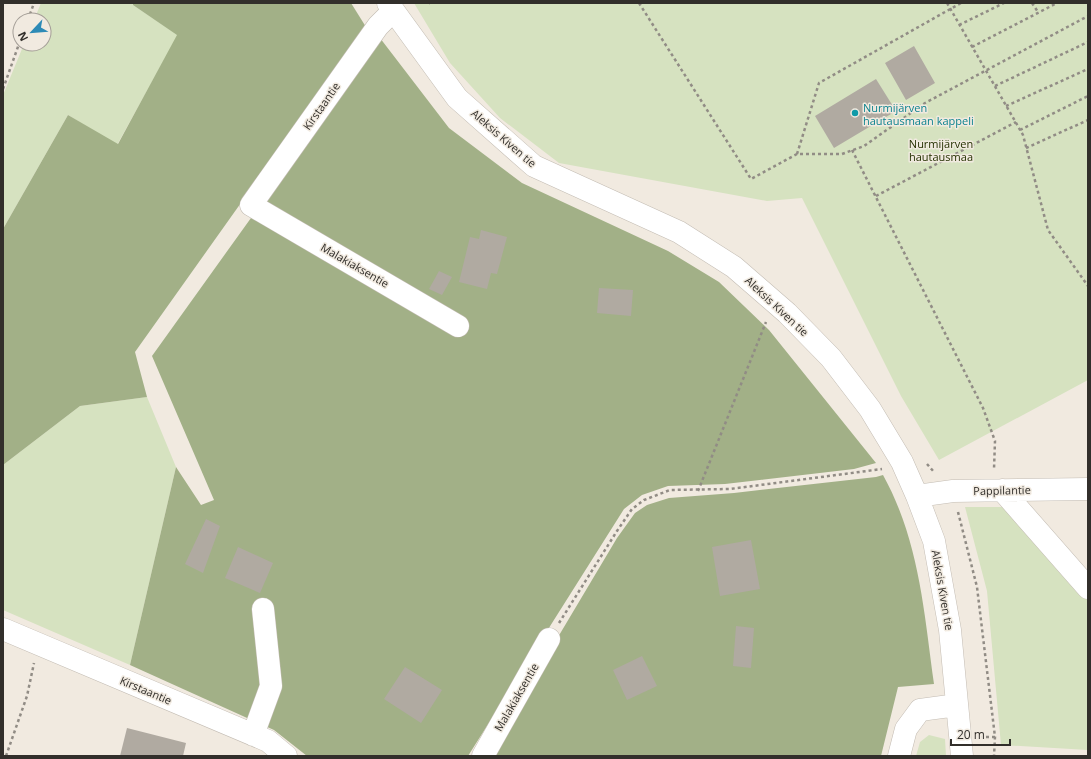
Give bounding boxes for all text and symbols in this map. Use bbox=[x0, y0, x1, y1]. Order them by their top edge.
north arrow bbox=[12, 12, 52, 52]
text: N bbox=[14, 29, 31, 44]
street label: Kirstaantie bbox=[299, 79, 343, 133]
place label: Nurmijärven hautausmaan kappeli bbox=[863, 100, 974, 128]
street label: Aleksis Kiven tie bbox=[468, 106, 540, 170]
marker: Nurmijärven hautausmaan kappeli bbox=[850, 108, 860, 118]
park label: Nurmijärven hautausmaa bbox=[909, 136, 973, 164]
street label: Malakiaksentie bbox=[318, 239, 392, 291]
street label: Aleksis Kiven tie bbox=[742, 273, 812, 339]
street label: Pappilantie bbox=[973, 482, 1031, 498]
street label: Aleksis Kiven tie bbox=[929, 549, 957, 631]
street label: Malakiaksentie bbox=[490, 660, 542, 734]
street label: Kirstaantie bbox=[118, 672, 174, 708]
scale bar bbox=[951, 721, 1010, 747]
text: 20 m bbox=[957, 726, 985, 743]

